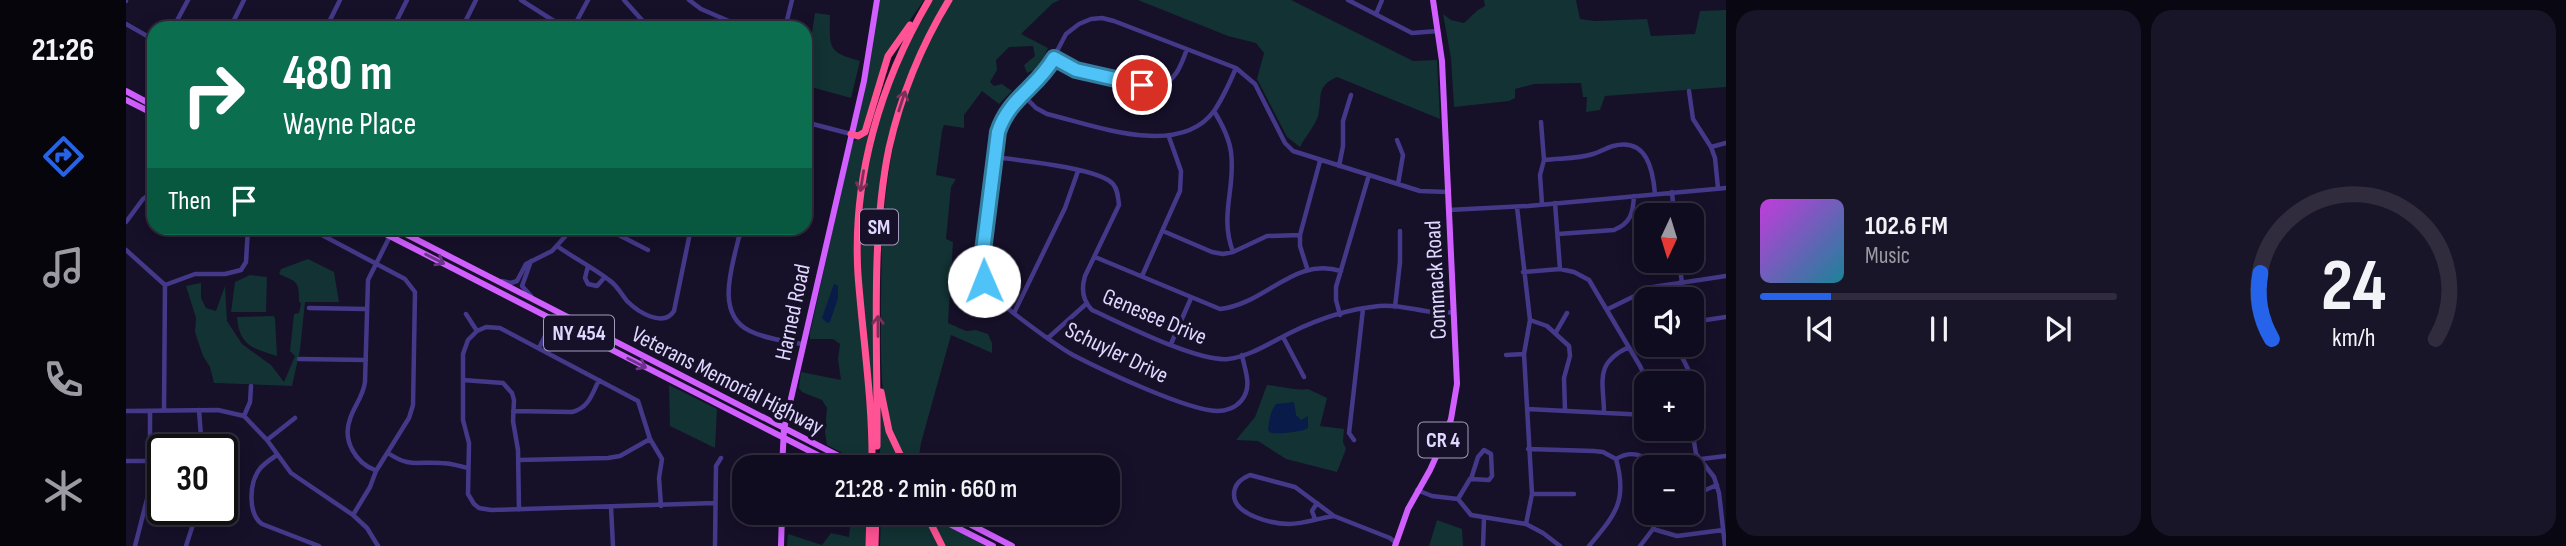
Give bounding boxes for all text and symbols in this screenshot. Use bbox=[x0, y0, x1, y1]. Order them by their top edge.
text: 21:26 bbox=[32, 31, 94, 70]
text: 480 m bbox=[283, 45, 392, 104]
icon: right bbox=[168, 49, 259, 140]
pin bbox=[1112, 55, 1172, 115]
icon: arrive bbox=[1123, 66, 1161, 104]
one-way arrow bbox=[897, 90, 910, 112]
text: Wayne Place bbox=[283, 105, 416, 144]
icon: directions bbox=[39, 132, 88, 181]
one-way arrow bbox=[856, 169, 869, 192]
icon: arrive bbox=[225, 182, 263, 220]
text: Then bbox=[168, 186, 211, 217]
north arrow bbox=[1634, 203, 1704, 273]
map controls bbox=[1634, 203, 1704, 525]
road number: SM bbox=[860, 210, 898, 244]
text: 102.6 FM bbox=[1865, 211, 1948, 242]
street label: Commack Road bbox=[1419, 220, 1453, 340]
text: Music bbox=[1865, 242, 1910, 270]
icon: music bbox=[39, 243, 88, 292]
text: 24 bbox=[2321, 243, 2386, 331]
position arrow bbox=[947, 244, 1021, 318]
one-way arrow bbox=[424, 252, 445, 266]
street label: Harned Road bbox=[769, 261, 817, 363]
street label: Genesee Drive bbox=[1098, 282, 1211, 351]
button: sound bbox=[1634, 287, 1704, 357]
icon: previous bbox=[1801, 310, 1839, 348]
icon: pause bbox=[1920, 310, 1958, 348]
icon: next bbox=[2039, 310, 2077, 348]
one-way arrow bbox=[871, 314, 885, 337]
road number: NY 454 bbox=[544, 316, 614, 350]
street label: Schuyler Drive bbox=[1060, 316, 1173, 390]
street label: Veterans Memorial Highway bbox=[627, 320, 828, 441]
text: km/h bbox=[2332, 323, 2375, 354]
icon: phone bbox=[39, 355, 88, 404]
one-way arrow bbox=[626, 356, 647, 370]
button: + bbox=[1634, 371, 1704, 441]
road number: CR 4 bbox=[1418, 422, 1468, 458]
speed limit sign: 30 bbox=[147, 434, 238, 525]
button: − bbox=[1634, 455, 1704, 525]
icon: climate bbox=[39, 466, 88, 515]
text: 21:28 · 2 min · 660 m bbox=[835, 474, 1017, 505]

